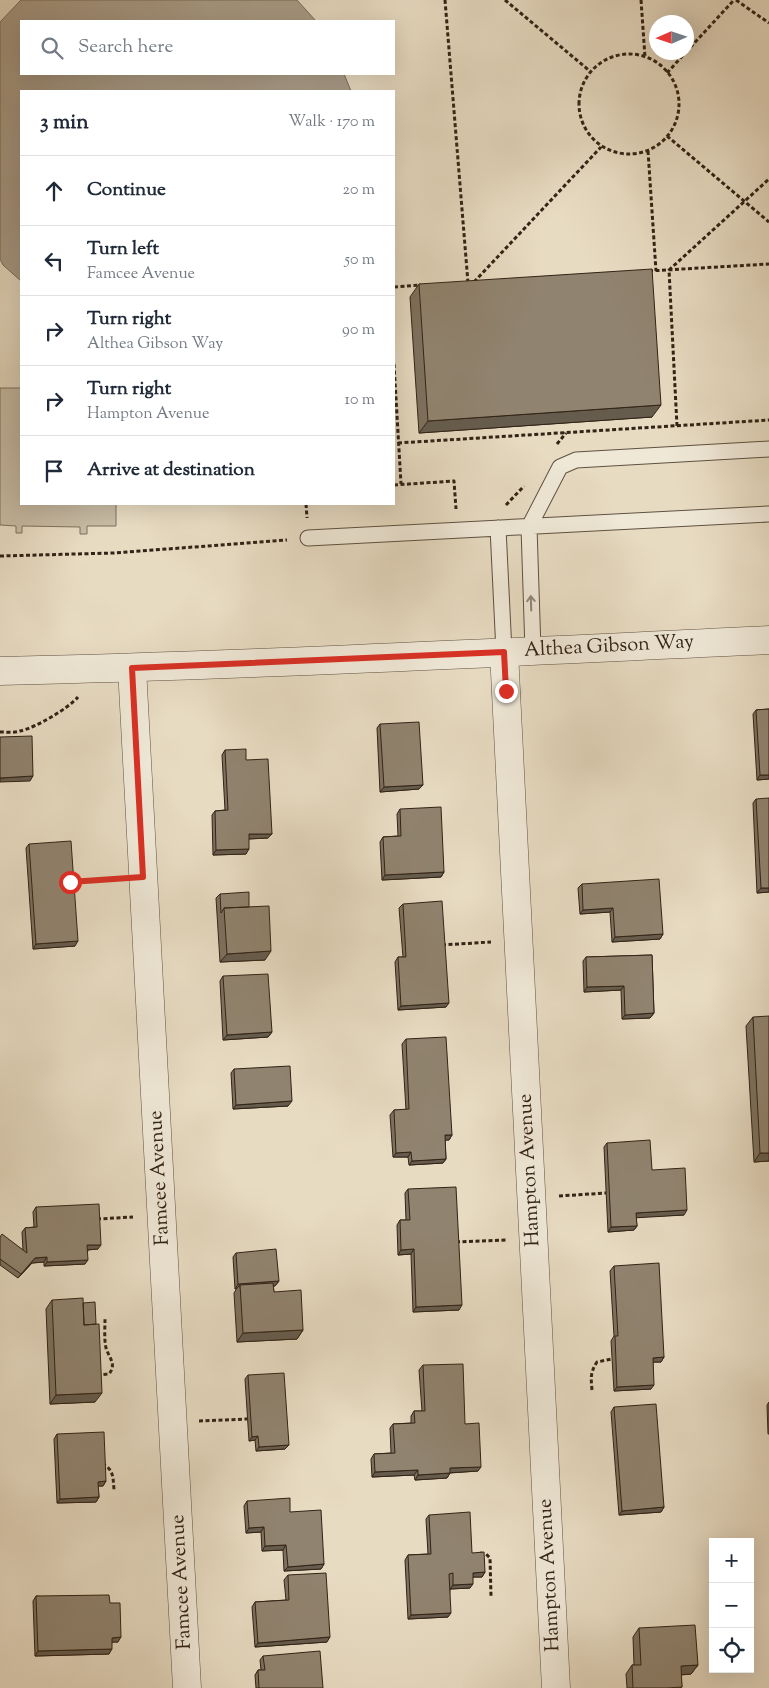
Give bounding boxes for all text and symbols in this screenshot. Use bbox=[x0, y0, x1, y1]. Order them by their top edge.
north arrow bbox=[649, 15, 694, 60]
search box bbox=[20, 20, 395, 75]
icon: search bbox=[38, 34, 66, 62]
text: Search here bbox=[78, 34, 173, 61]
text: 3 min bbox=[40, 108, 89, 138]
text: Walk · 170 m bbox=[288, 111, 375, 134]
icon: ahead bbox=[40, 177, 68, 205]
text: Continue bbox=[87, 177, 166, 204]
text: 20 m bbox=[342, 179, 375, 202]
text: Turn left bbox=[87, 236, 159, 263]
icon: left bbox=[40, 247, 68, 275]
text: 50 m bbox=[344, 249, 375, 272]
text: Famcee Avenue bbox=[87, 263, 195, 286]
text: Turn right bbox=[87, 306, 171, 333]
icon: right bbox=[40, 317, 68, 345]
text: 90 m bbox=[342, 319, 375, 342]
text: Althea Gibson Way bbox=[87, 333, 223, 356]
text: Turn right bbox=[87, 376, 171, 403]
icon: right bbox=[40, 387, 68, 415]
text: 10 m bbox=[345, 389, 375, 412]
text: Hampton Avenue bbox=[87, 403, 209, 426]
icon: arrive bbox=[40, 457, 68, 485]
text: Arrive at destination bbox=[87, 457, 255, 484]
one-way arrow bbox=[527, 595, 536, 611]
street label: Althea Gibson Way bbox=[523, 628, 695, 666]
route end bbox=[495, 680, 518, 703]
route start bbox=[59, 871, 82, 894]
street label: Hampton Avenue bbox=[512, 1093, 548, 1247]
street label: Famcee Avenue bbox=[142, 1110, 178, 1246]
street label: Hampton Avenue bbox=[532, 1498, 568, 1652]
street label: Famcee Avenue bbox=[164, 1514, 200, 1650]
map controls bbox=[709, 1538, 754, 1673]
button: + bbox=[709, 1538, 754, 1583]
button: − bbox=[709, 1583, 754, 1628]
button: locate bbox=[709, 1628, 754, 1673]

